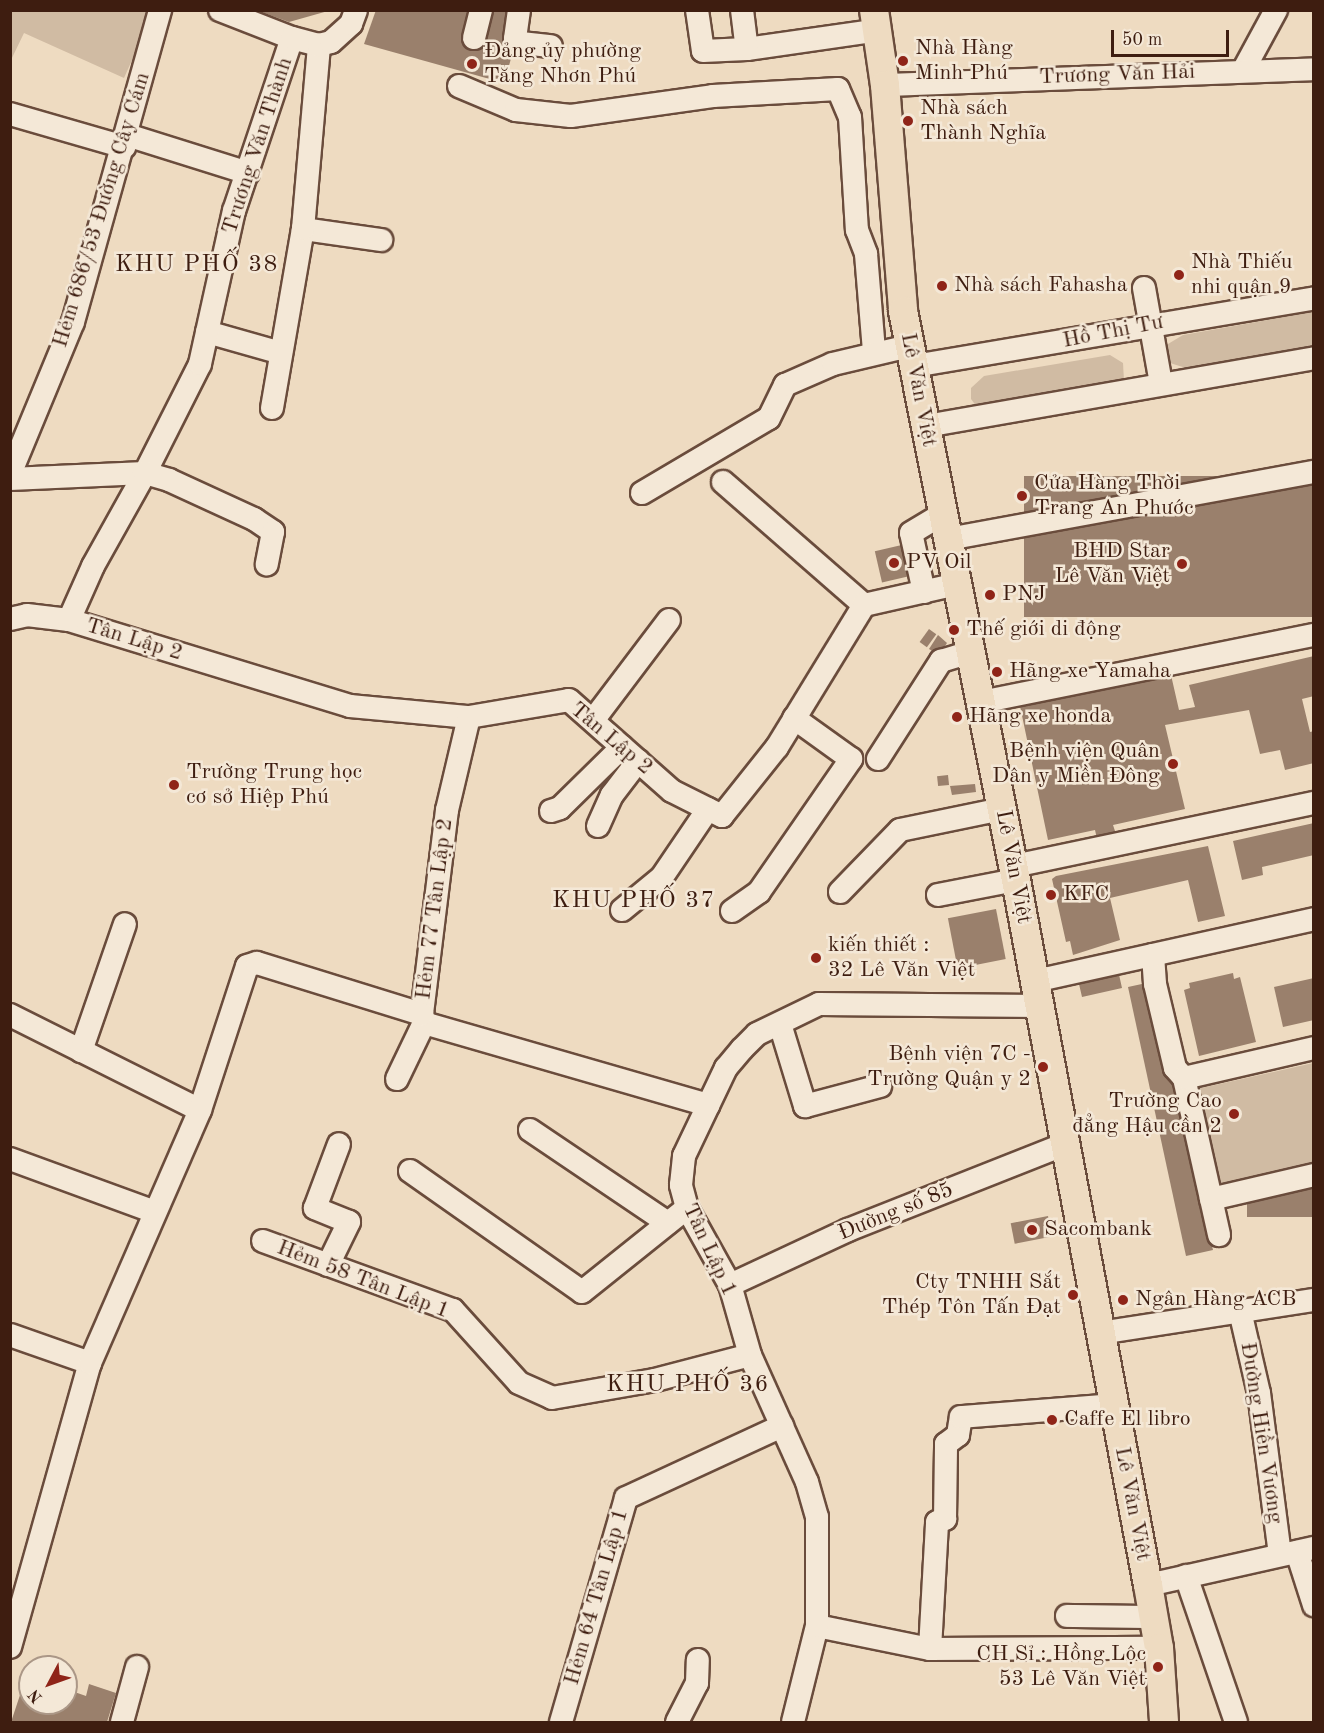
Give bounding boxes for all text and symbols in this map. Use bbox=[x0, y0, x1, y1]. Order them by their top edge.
scale bar bbox=[1114, 18, 1232, 56]
text: 50 m bbox=[1122, 31, 1162, 49]
place label: Nhà Hàng Minh Phú bbox=[915, 35, 1013, 86]
place label: Đảng ủy phường Tăng Nhơn Phú bbox=[484, 38, 641, 90]
street label: Trương Văn Thành bbox=[217, 54, 299, 238]
marker: Nhà Hàng Minh Phú bbox=[896, 54, 910, 68]
marker: Đảng ủy phường Tăng Nhơn Phú bbox=[465, 57, 479, 71]
street label: Trương Văn Hải bbox=[1039, 59, 1195, 91]
street label: Hẻm 686/53 Đường Cây Cám bbox=[47, 69, 157, 351]
place label: Nhà sách Thành Nghĩa bbox=[920, 95, 1046, 146]
marker: Nhà sách Thành Nghĩa bbox=[901, 114, 915, 128]
place label: Nhà Thiếu nhi quận 9 bbox=[1191, 249, 1292, 300]
district label: KHU PHỐ 38 bbox=[115, 252, 279, 280]
marker: Nhà Thiếu nhi quận 9 bbox=[1172, 268, 1186, 282]
place label: Nhà sách Fahasha bbox=[954, 273, 1128, 299]
marker: Nhà sách Fahasha bbox=[935, 279, 949, 293]
street label: Hồ Thị Tư bbox=[1061, 309, 1165, 355]
street label: Lê Văn Việt bbox=[894, 331, 942, 449]
place label: Cửa Hàng Thời Trang An Phước bbox=[1034, 470, 1194, 522]
marker: Cửa Hàng Thời Trang An Phước bbox=[1015, 489, 1029, 503]
place label: BHD Star Lê Văn Việt bbox=[1055, 538, 1170, 590]
place label: PV Oil bbox=[906, 550, 971, 576]
marker: PV Oil bbox=[887, 556, 901, 570]
marker: BHD Star Lê Văn Việt bbox=[1175, 557, 1189, 571]
place label: PNJ bbox=[1002, 582, 1046, 608]
marker: PNJ bbox=[983, 588, 997, 602]
street label: Tân Lập 2 bbox=[82, 613, 186, 667]
place label: Thế giới di động bbox=[966, 617, 1121, 643]
marker: Thế giới di động bbox=[947, 623, 961, 637]
place label: Hãng xe Yamaha bbox=[1009, 659, 1171, 685]
marker: Hãng xe Yamaha bbox=[990, 665, 1004, 679]
street label: Tân Lập 2 bbox=[564, 697, 658, 781]
place label: Hãng xe honda bbox=[969, 704, 1111, 730]
marker: Hãng xe honda bbox=[950, 710, 964, 724]
place label: Bệnh viện Quân Dân y Miền Đông bbox=[992, 738, 1160, 790]
marker: Bệnh viện Quân Dân y Miền Đông bbox=[1164, 755, 1182, 773]
place label: Trường Trung học cơ sở Hiệp Phú bbox=[186, 759, 362, 810]
marker: Trường Trung học cơ sở Hiệp Phú bbox=[167, 778, 181, 792]
street label: Lê Văn Việt bbox=[989, 808, 1037, 926]
street label: Hẻm 77 Tân Lập 2 bbox=[411, 817, 459, 1001]
place label: KFC bbox=[1063, 882, 1109, 908]
district label: KHU PHỐ 37 bbox=[552, 888, 716, 916]
marker: KFC bbox=[1044, 888, 1058, 902]
place label: kiến thiết : 32 Lê Văn Việt bbox=[828, 932, 975, 984]
marker: kiến thiết : 32 Lê Văn Việt bbox=[809, 951, 823, 965]
place label: Bệnh viện 7C - Trường Quận y 2 bbox=[867, 1041, 1031, 1092]
marker: Bệnh viện 7C - Trường Quận y 2 bbox=[1036, 1060, 1050, 1074]
place label: Trường Cao đẳng Hậu cần 2 bbox=[1072, 1088, 1222, 1140]
marker: Trường Cao đẳng Hậu cần 2 bbox=[1227, 1107, 1241, 1121]
street label: Đường số 85 bbox=[835, 1177, 957, 1247]
street label: Tân Lập 1 bbox=[676, 1199, 742, 1301]
place label: Sacombank bbox=[1044, 1217, 1152, 1243]
marker: Sacombank bbox=[1025, 1223, 1039, 1237]
street label: Hẻm 58 Tân Lập 1 bbox=[273, 1235, 453, 1325]
place label: Cty TNHH Sắt Thép Tôn Tấn Đạt bbox=[882, 1269, 1061, 1320]
place label: Ngân Hàng ACB bbox=[1135, 1287, 1297, 1313]
marker: Cty TNHH Sắt Thép Tôn Tấn Đạt bbox=[1066, 1288, 1080, 1302]
marker: Ngân Hàng ACB bbox=[1116, 1293, 1130, 1307]
street label: Đường Hiền Vương bbox=[1234, 1340, 1288, 1526]
district label: KHU PHỐ 36 bbox=[606, 1372, 770, 1400]
place label: Caffe El libro bbox=[1064, 1407, 1191, 1433]
marker: Caffe El libro bbox=[1045, 1413, 1059, 1427]
street label: Lê Văn Việt bbox=[1108, 1445, 1156, 1563]
street label: Hẻm 64 Tân Lập 1 bbox=[559, 1506, 635, 1688]
place label: CH Sỉ : Hồng Lộc 53 Lê Văn Việt bbox=[976, 1641, 1146, 1693]
north arrow bbox=[18, 1655, 78, 1715]
marker: CH Sỉ : Hồng Lộc 53 Lê Văn Việt bbox=[1151, 1660, 1165, 1674]
text: N bbox=[26, 1686, 46, 1705]

